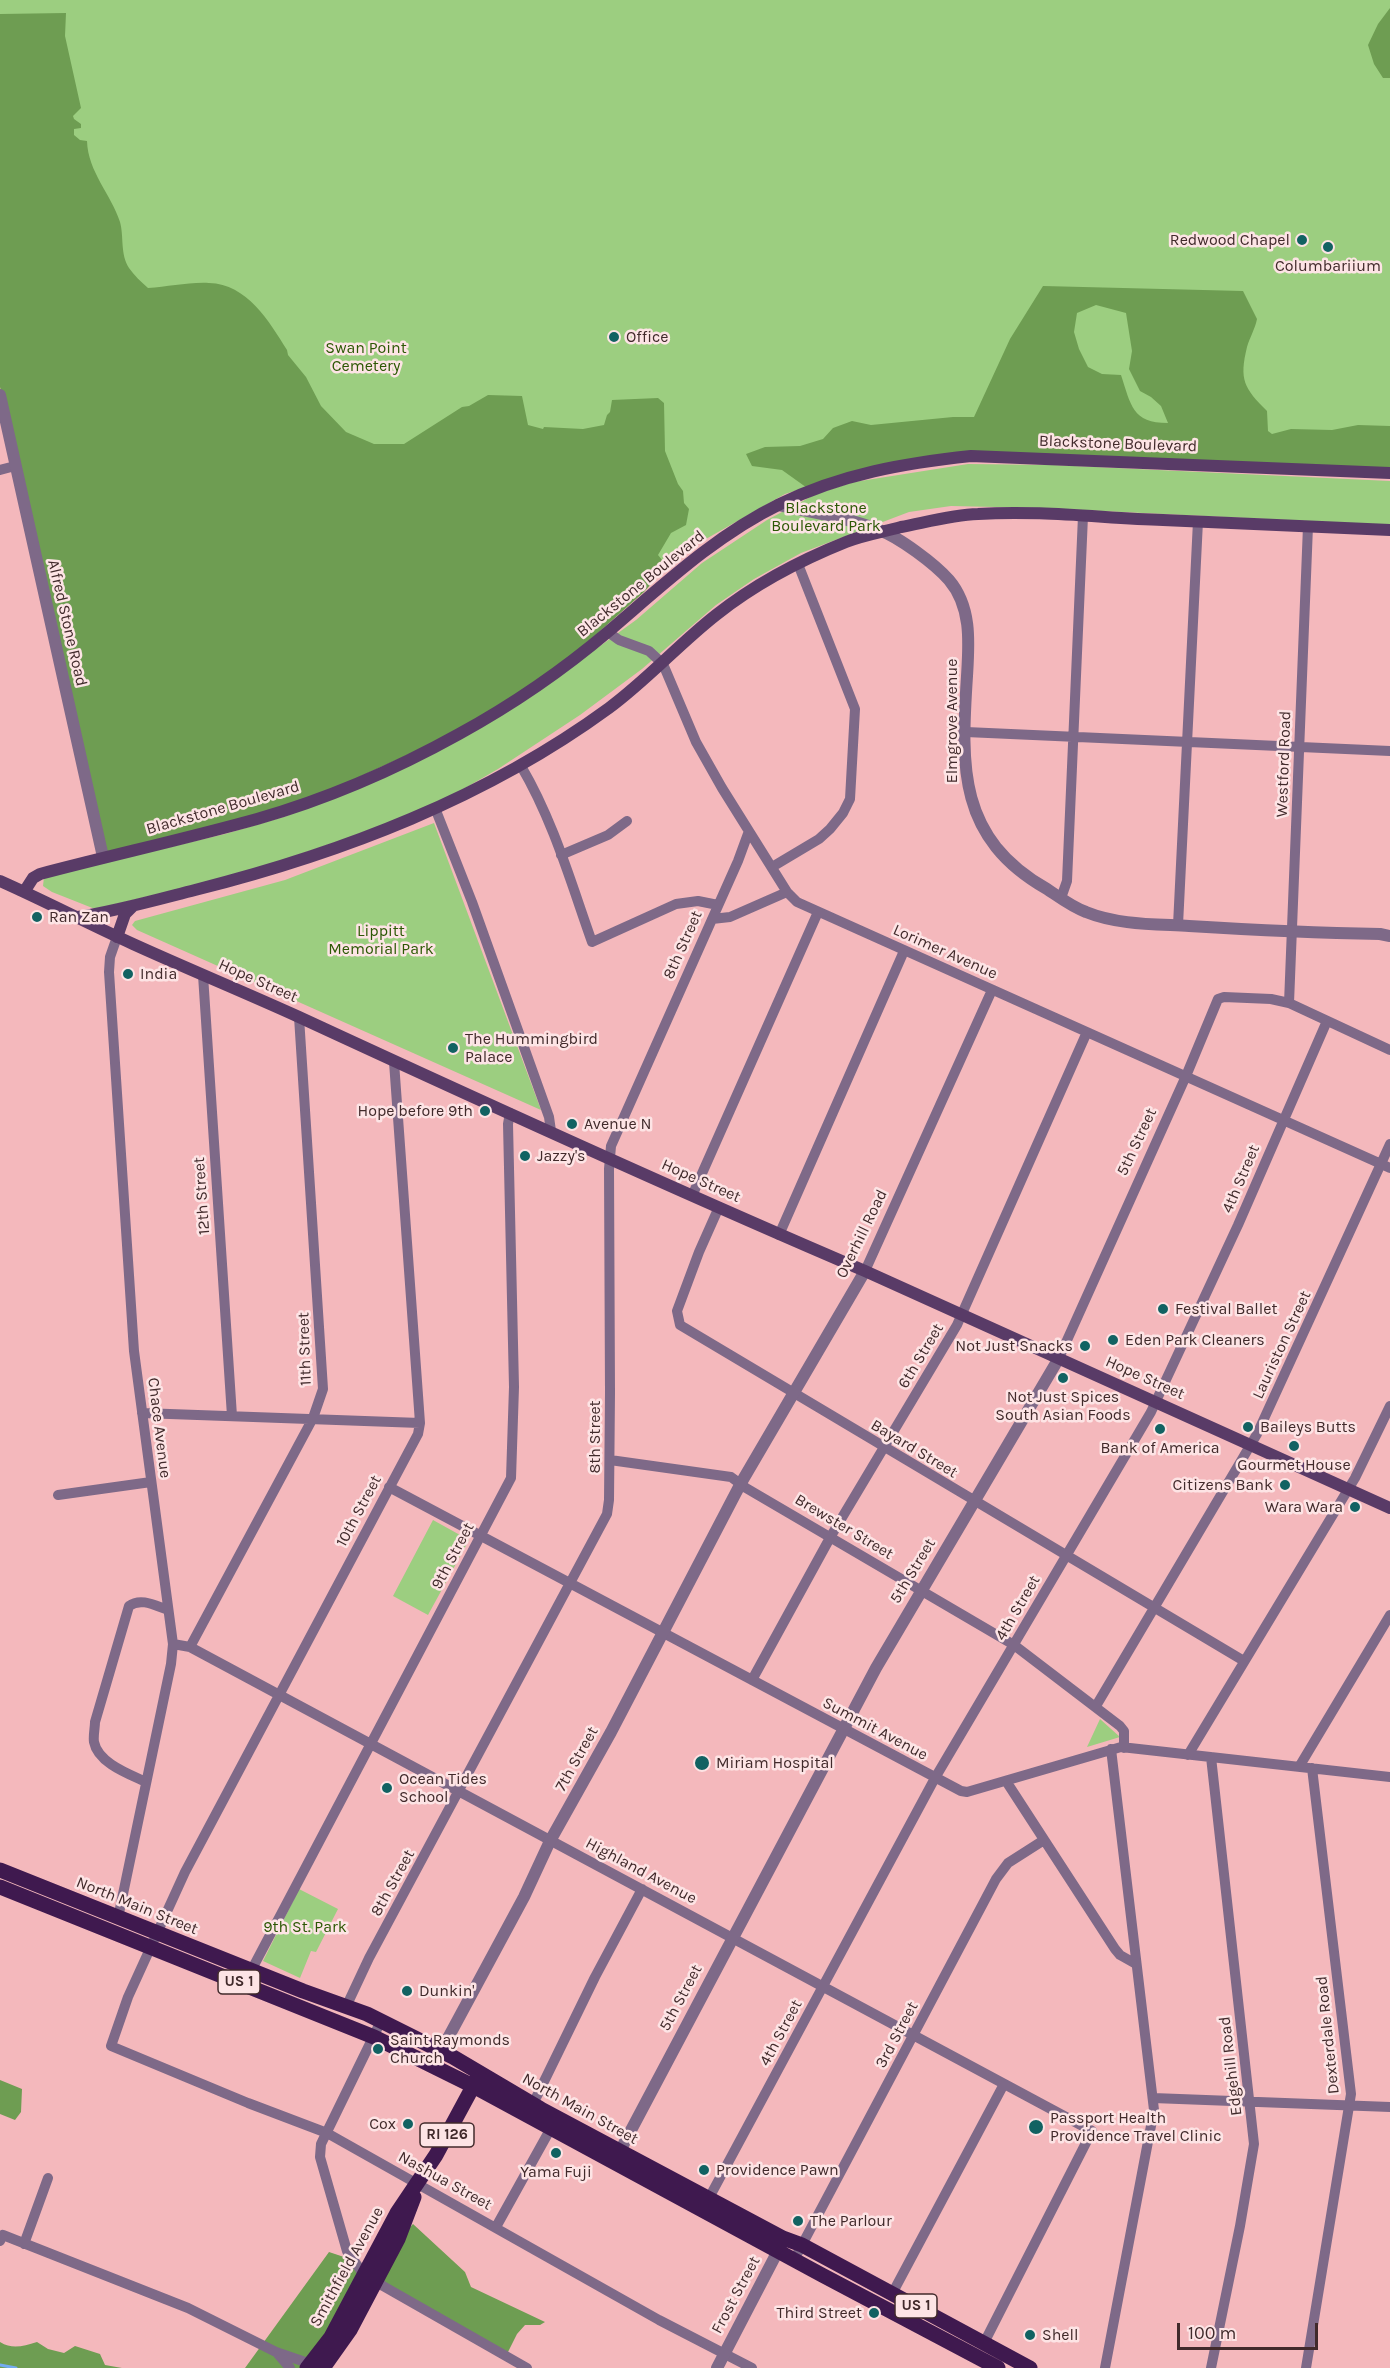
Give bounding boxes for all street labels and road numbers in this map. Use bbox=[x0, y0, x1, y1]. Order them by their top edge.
street label: Blackstone Boulevard bbox=[1038, 432, 1198, 456]
street label: Blackstone Boulevard bbox=[573, 527, 709, 641]
street label: Alfred Stone Road bbox=[43, 558, 91, 688]
street label: Elmgrove Avenue bbox=[942, 659, 962, 783]
street label: Westford Road bbox=[1273, 710, 1295, 818]
street label: Blackstone Boulevard bbox=[144, 777, 302, 839]
street label: 8th Street bbox=[659, 908, 707, 982]
street label: Lorimer Avenue bbox=[890, 920, 1000, 984]
street label: Hope Street bbox=[215, 955, 301, 1007]
street label: 5th Street bbox=[1113, 1105, 1161, 1179]
street label: 4th Street bbox=[1218, 1142, 1264, 1216]
street label: Hope Street bbox=[658, 1155, 744, 1207]
street label: 12th Street bbox=[190, 1156, 214, 1236]
street label: Overhill Road bbox=[832, 1186, 892, 1282]
street label: Lauriston Street bbox=[1249, 1288, 1315, 1402]
street label: 11th Street bbox=[294, 1312, 316, 1386]
street label: 6th Street bbox=[894, 1320, 948, 1392]
street label: Hope Street bbox=[1102, 1352, 1188, 1404]
street label: Chace Avenue bbox=[143, 1377, 175, 1479]
street label: 8th Street bbox=[585, 1400, 605, 1474]
street label: Bayard Street bbox=[867, 1416, 961, 1482]
street label: 10th Street bbox=[332, 1472, 386, 1550]
street label: Brewster Street bbox=[791, 1490, 897, 1564]
street label: 9th Street bbox=[427, 1519, 479, 1593]
street label: 5th Street bbox=[886, 1535, 940, 1607]
street label: 4th Street bbox=[992, 1572, 1044, 1644]
street label: Summit Avenue bbox=[819, 1693, 931, 1765]
street label: 7th Street bbox=[551, 1723, 603, 1795]
street label: Highland Avenue bbox=[582, 1834, 700, 1908]
street label: 8th Street bbox=[367, 1846, 419, 1920]
street label: North Main Street bbox=[73, 1873, 201, 1939]
street label: 5th Street bbox=[656, 1962, 706, 2034]
road number: US 1 bbox=[218, 1970, 260, 1994]
street label: Dexterdale Road bbox=[1312, 1975, 1344, 2095]
street label: 4th Street bbox=[756, 1997, 806, 2069]
street label: 3rd Street bbox=[872, 1999, 922, 2071]
street label: Edgehill Road bbox=[1215, 2015, 1247, 2117]
street label: North Main Street bbox=[519, 2069, 641, 2149]
road number: RI 126 bbox=[420, 2123, 474, 2147]
street label: Nashua Street bbox=[395, 2147, 495, 2215]
street label: Smithfield Avenue bbox=[306, 2204, 388, 2330]
street label: Frost Street bbox=[708, 2253, 764, 2337]
road number: US 1 bbox=[895, 2294, 937, 2318]

